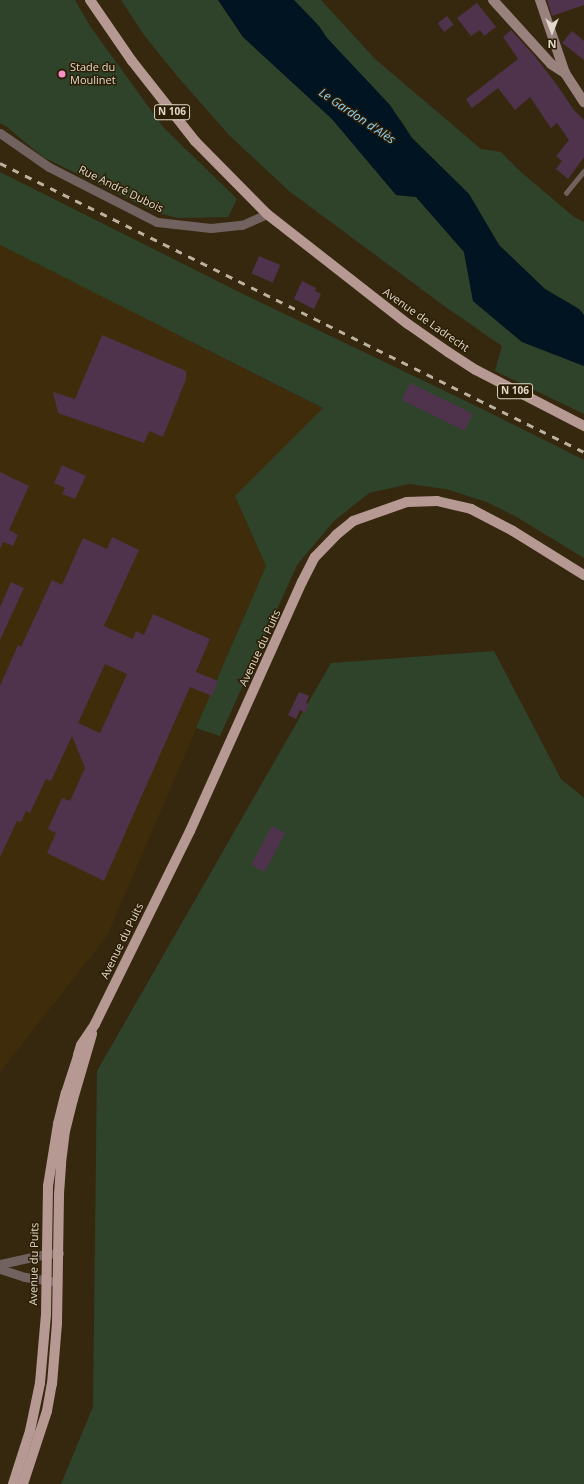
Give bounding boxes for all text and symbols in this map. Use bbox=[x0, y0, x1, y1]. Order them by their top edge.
north arrow bbox=[532, 12, 572, 52]
text: N bbox=[548, 37, 556, 52]
place label: Stade du Moulinet bbox=[70, 61, 116, 87]
marker: Stade du Moulinet bbox=[57, 69, 67, 79]
water label: Le Gardon d'Alès bbox=[316, 85, 398, 147]
road number: N 106 bbox=[154, 104, 190, 120]
street label: Rue André Dubois bbox=[76, 163, 166, 215]
street label: Avenue de Ladrecht bbox=[380, 285, 472, 355]
road number: N 106 bbox=[497, 383, 533, 399]
street label: Avenue du Puits bbox=[237, 608, 283, 688]
street label: Avenue du Puits bbox=[98, 901, 146, 981]
street label: Avenue du Puits bbox=[27, 1222, 41, 1306]

